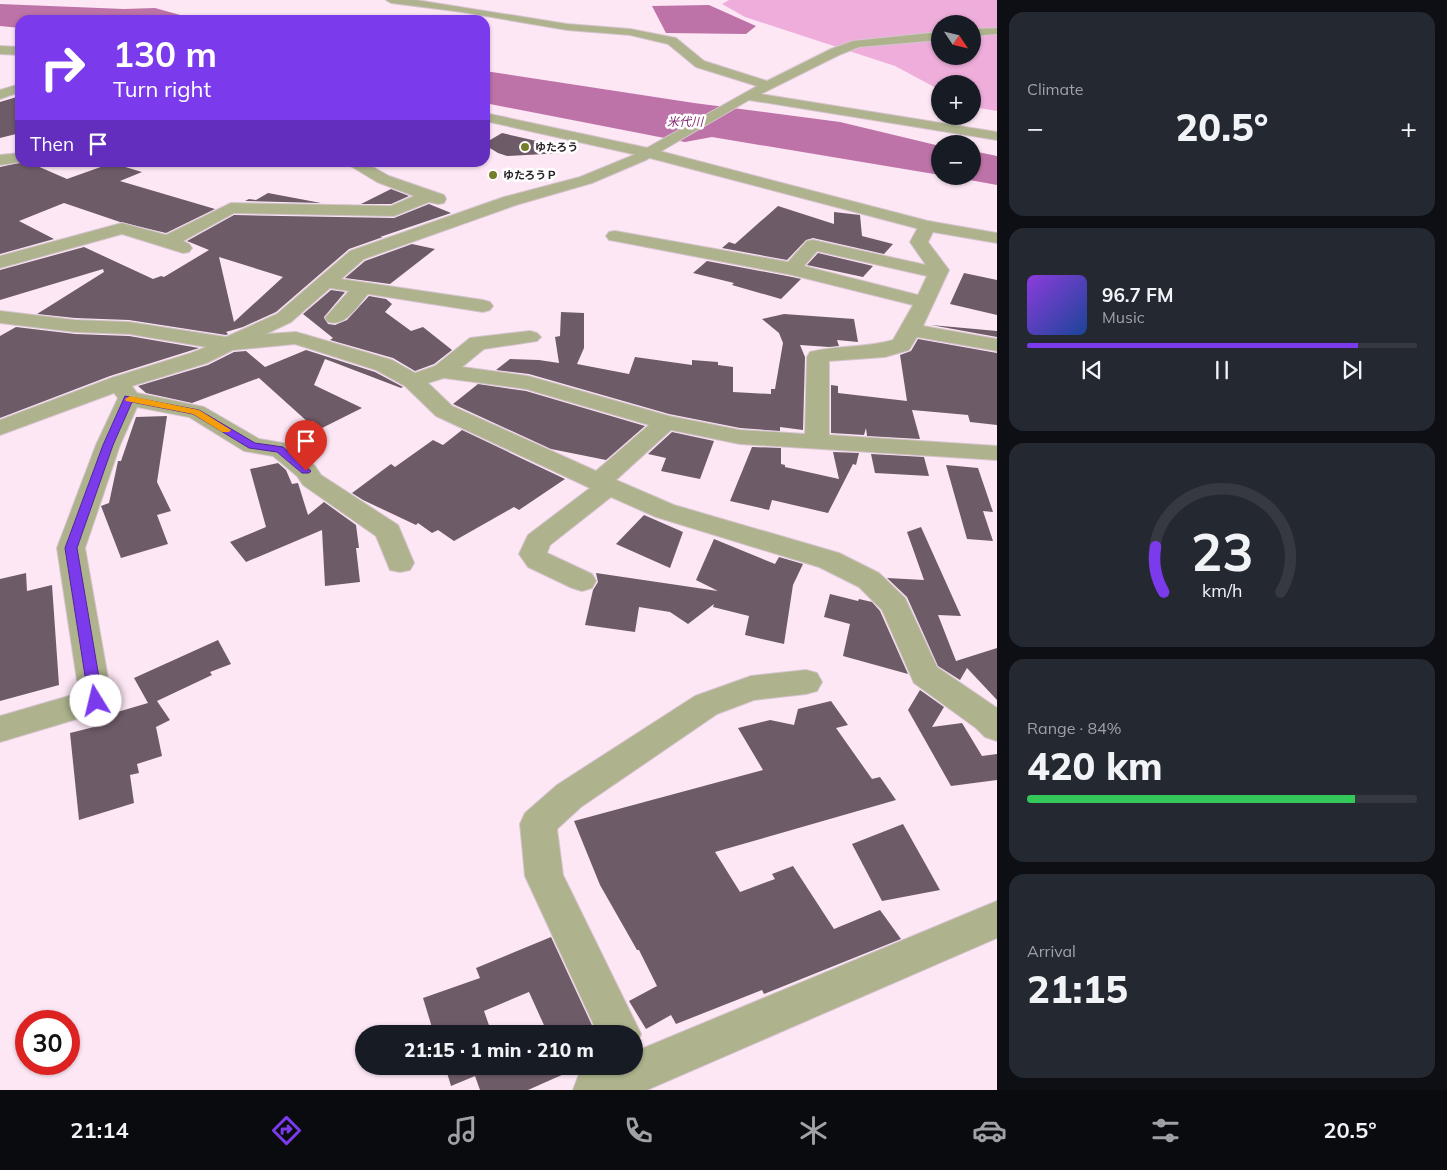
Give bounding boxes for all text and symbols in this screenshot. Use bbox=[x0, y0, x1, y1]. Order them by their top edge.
north arrow bbox=[931, 15, 981, 65]
map controls bbox=[931, 15, 981, 185]
text: 130 m bbox=[113, 32, 217, 76]
icon: right bbox=[30, 35, 95, 100]
text: Turn right bbox=[113, 75, 211, 103]
button: + bbox=[931, 75, 981, 125]
text: Climate bbox=[1027, 79, 1083, 99]
text: 20.5° bbox=[1176, 103, 1268, 151]
text: − bbox=[1027, 110, 1044, 145]
text: + bbox=[1400, 110, 1417, 145]
water label: 米代川 bbox=[667, 114, 705, 129]
icon: arrive bbox=[84, 130, 112, 158]
text: Then bbox=[30, 132, 74, 156]
button: − bbox=[931, 135, 981, 185]
place label: ゆたろう bbox=[535, 140, 578, 154]
marker: ゆたろう bbox=[519, 141, 531, 153]
place label: ゆたろうＰ bbox=[503, 168, 557, 182]
marker: ゆたろうＰ bbox=[487, 169, 499, 181]
text: 96.7 FM bbox=[1102, 283, 1174, 307]
text: Music bbox=[1102, 307, 1145, 327]
icon: previous bbox=[1078, 356, 1106, 384]
icon: pause bbox=[1208, 356, 1236, 384]
icon: next bbox=[1338, 356, 1366, 384]
pin bbox=[285, 420, 327, 471]
icon: arrive bbox=[292, 427, 320, 455]
text: 23 bbox=[1191, 519, 1253, 584]
text: km/h bbox=[1202, 579, 1242, 601]
position arrow bbox=[69, 674, 121, 726]
text: Range · 84% bbox=[1027, 718, 1122, 738]
text: 420 km bbox=[1027, 742, 1163, 790]
text: Arrival bbox=[1027, 941, 1076, 961]
text: 21:15 bbox=[1027, 965, 1128, 1013]
speed limit sign: 30 bbox=[15, 1010, 80, 1075]
text: 21:15 · 1 min · 210 m bbox=[404, 1038, 594, 1062]
icon: directions bbox=[269, 1113, 304, 1148]
icon: music bbox=[445, 1113, 480, 1148]
icon: phone bbox=[621, 1113, 656, 1148]
icon: climate bbox=[796, 1113, 831, 1148]
icon: car bbox=[972, 1113, 1007, 1148]
icon: filters bbox=[1148, 1113, 1183, 1148]
text: 21:14 bbox=[70, 1116, 129, 1144]
text: 20.5° bbox=[1323, 1116, 1377, 1144]

